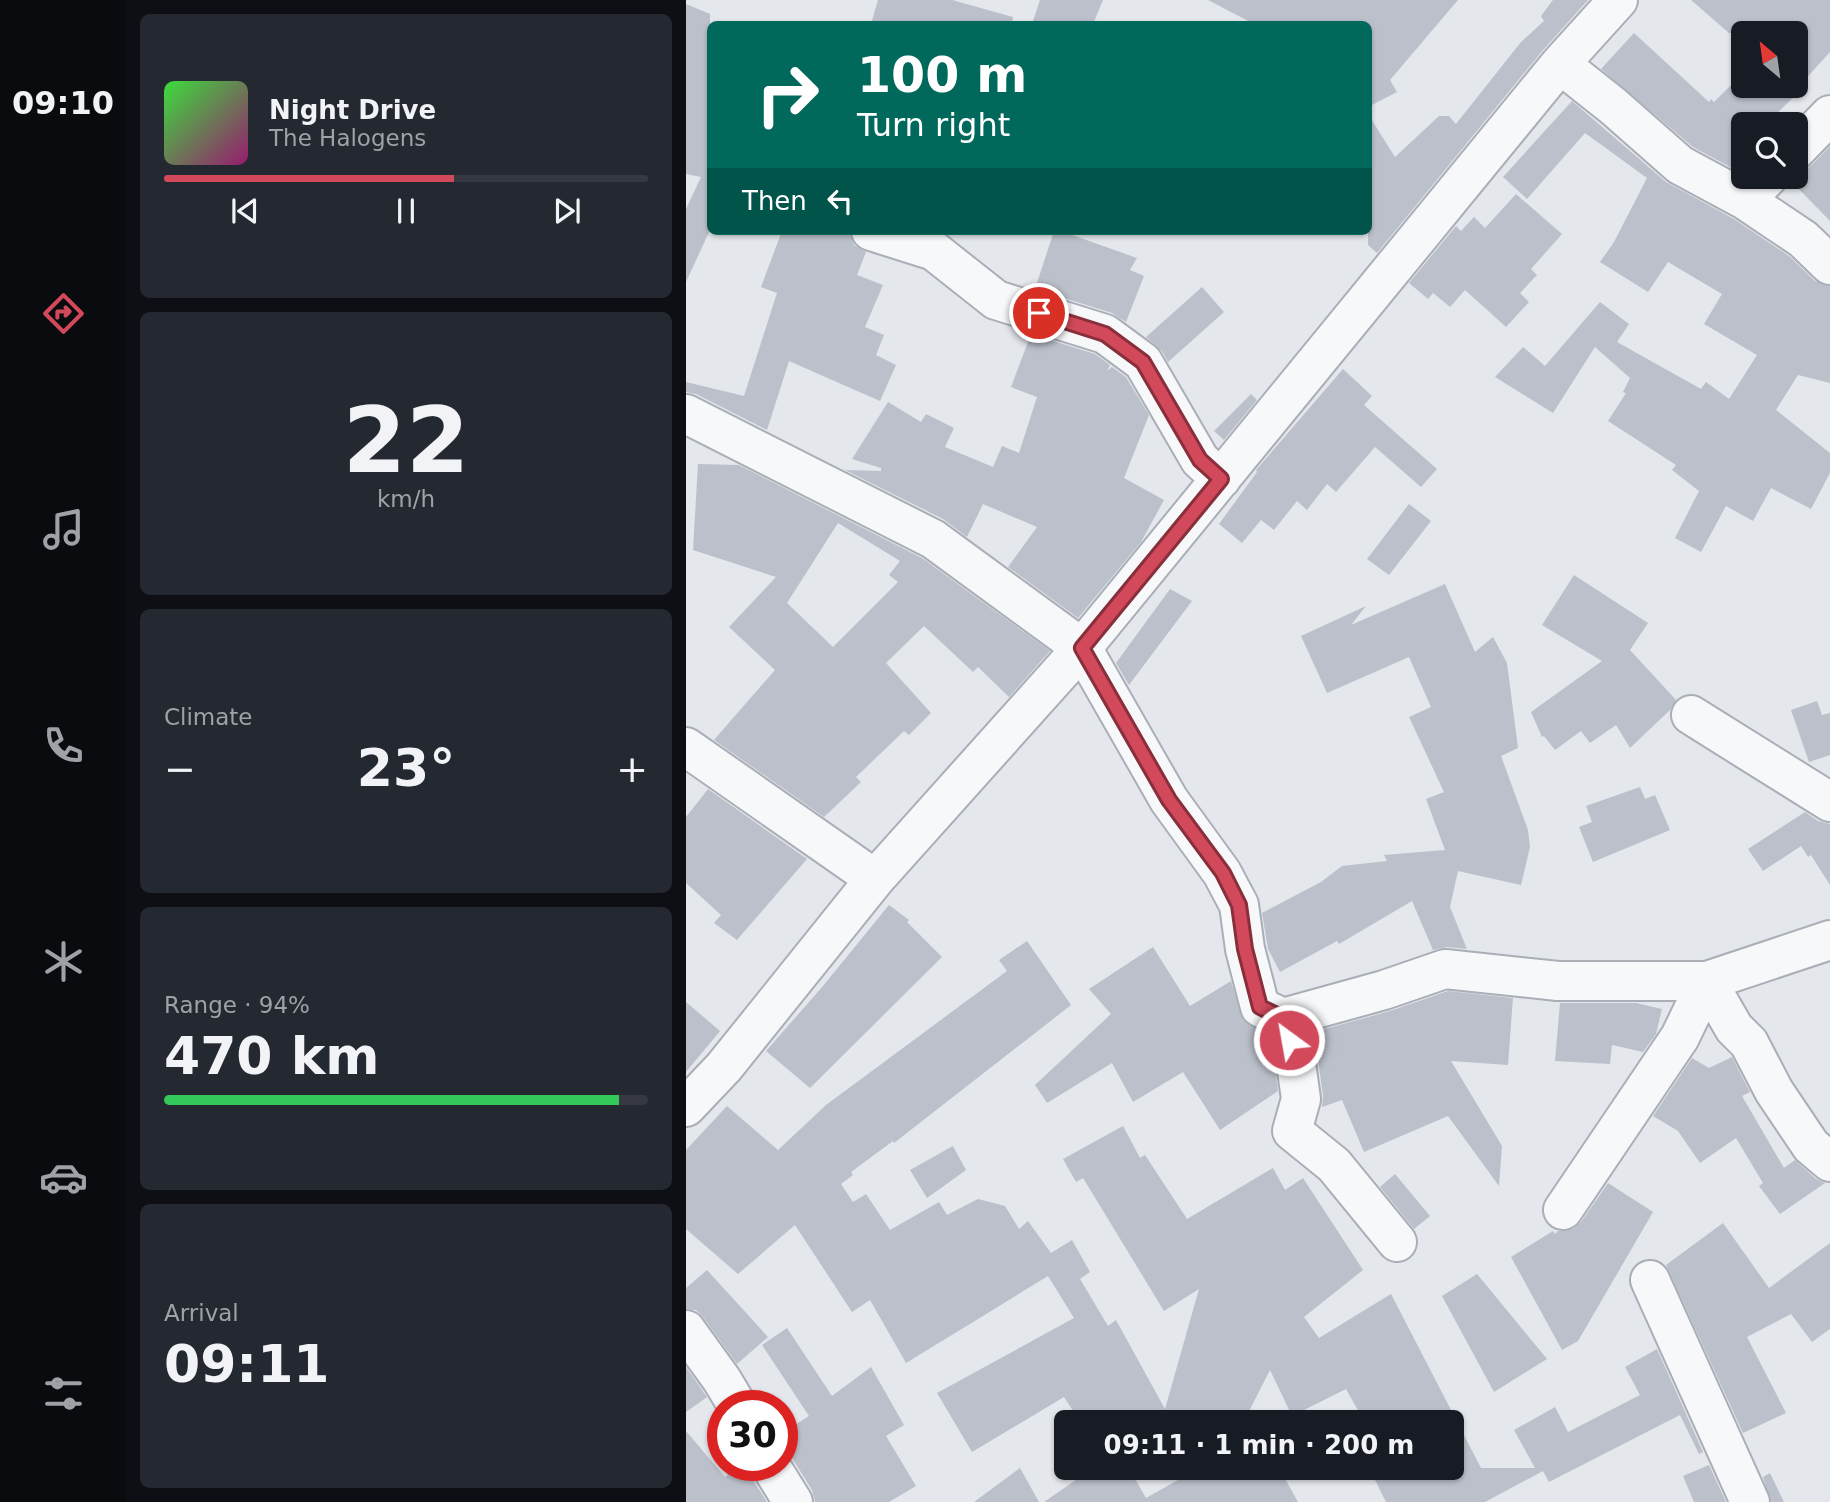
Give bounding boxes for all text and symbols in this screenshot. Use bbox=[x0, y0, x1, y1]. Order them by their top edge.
north arrow bbox=[1731, 21, 1808, 98]
map controls bbox=[1731, 21, 1808, 189]
text: 100 m bbox=[857, 47, 1027, 104]
icon: right bbox=[742, 49, 833, 140]
text: 09:10 bbox=[12, 84, 114, 122]
text: Night Drive bbox=[269, 95, 436, 125]
text: Turn right bbox=[857, 106, 1010, 144]
button: search bbox=[1731, 112, 1808, 189]
text: The Halogens bbox=[269, 125, 426, 151]
icon: left bbox=[821, 182, 859, 220]
text: Then bbox=[742, 186, 807, 216]
icon: previous bbox=[226, 192, 264, 230]
icon: pause bbox=[387, 192, 425, 230]
icon: next bbox=[548, 192, 586, 230]
pin bbox=[1009, 283, 1069, 343]
icon: directions bbox=[39, 289, 88, 338]
icon: arrive bbox=[1020, 294, 1058, 332]
text: 22 bbox=[343, 388, 469, 493]
text: km/h bbox=[377, 486, 435, 512]
icon: music bbox=[39, 505, 88, 554]
text: Climate bbox=[164, 704, 253, 730]
icon: phone bbox=[39, 721, 88, 770]
text: 23° bbox=[357, 738, 455, 798]
text: − bbox=[164, 747, 196, 791]
text: + bbox=[616, 747, 648, 791]
icon: climate bbox=[39, 937, 88, 986]
text: Range · 94% bbox=[164, 992, 310, 1018]
position arrow bbox=[1252, 1003, 1326, 1077]
text: 470 km bbox=[164, 1026, 379, 1086]
icon: car bbox=[39, 1153, 88, 1202]
text: Arrival bbox=[164, 1300, 239, 1326]
text: 09:11 bbox=[164, 1334, 330, 1394]
icon: filters bbox=[39, 1369, 88, 1418]
speed limit sign: 30 bbox=[707, 1390, 798, 1481]
text: 09:11 · 1 min · 200 m bbox=[1104, 1430, 1414, 1460]

